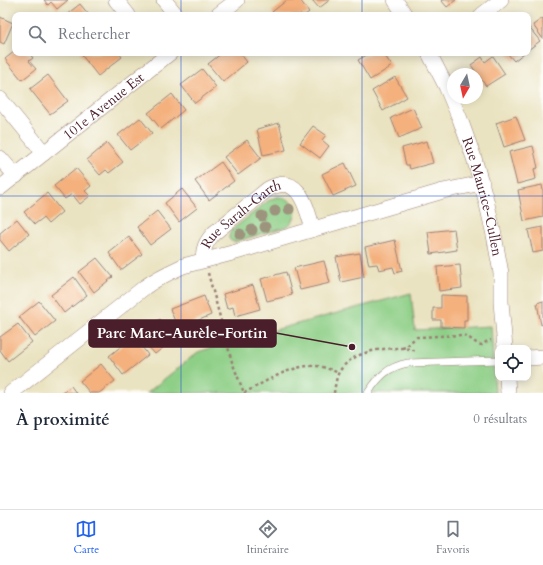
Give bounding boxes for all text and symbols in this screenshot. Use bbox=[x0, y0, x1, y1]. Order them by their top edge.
search box bbox=[12, 12, 531, 56]
icon: search bbox=[26, 23, 48, 45]
text: Rechercher bbox=[58, 24, 130, 44]
street label: 101e Avenue Est bbox=[59, 68, 149, 144]
north arrow bbox=[447, 68, 483, 104]
street label: Rue Maurice-Cullen bbox=[457, 135, 507, 258]
street label: Rue Sarah-Garth bbox=[196, 176, 284, 252]
callout: Parc Marc-Aurèle-Fortin bbox=[89, 320, 276, 347]
text: Parc Marc-Aurèle-Fortin bbox=[97, 323, 268, 343]
map controls bbox=[495, 345, 531, 381]
button: locate bbox=[495, 345, 531, 381]
text: À proximité bbox=[16, 408, 110, 431]
text: 0 résultats bbox=[473, 410, 527, 428]
tab: Carte bbox=[74, 518, 99, 557]
tab: Itinéraire bbox=[246, 518, 289, 557]
tab: Favoris bbox=[436, 518, 469, 557]

